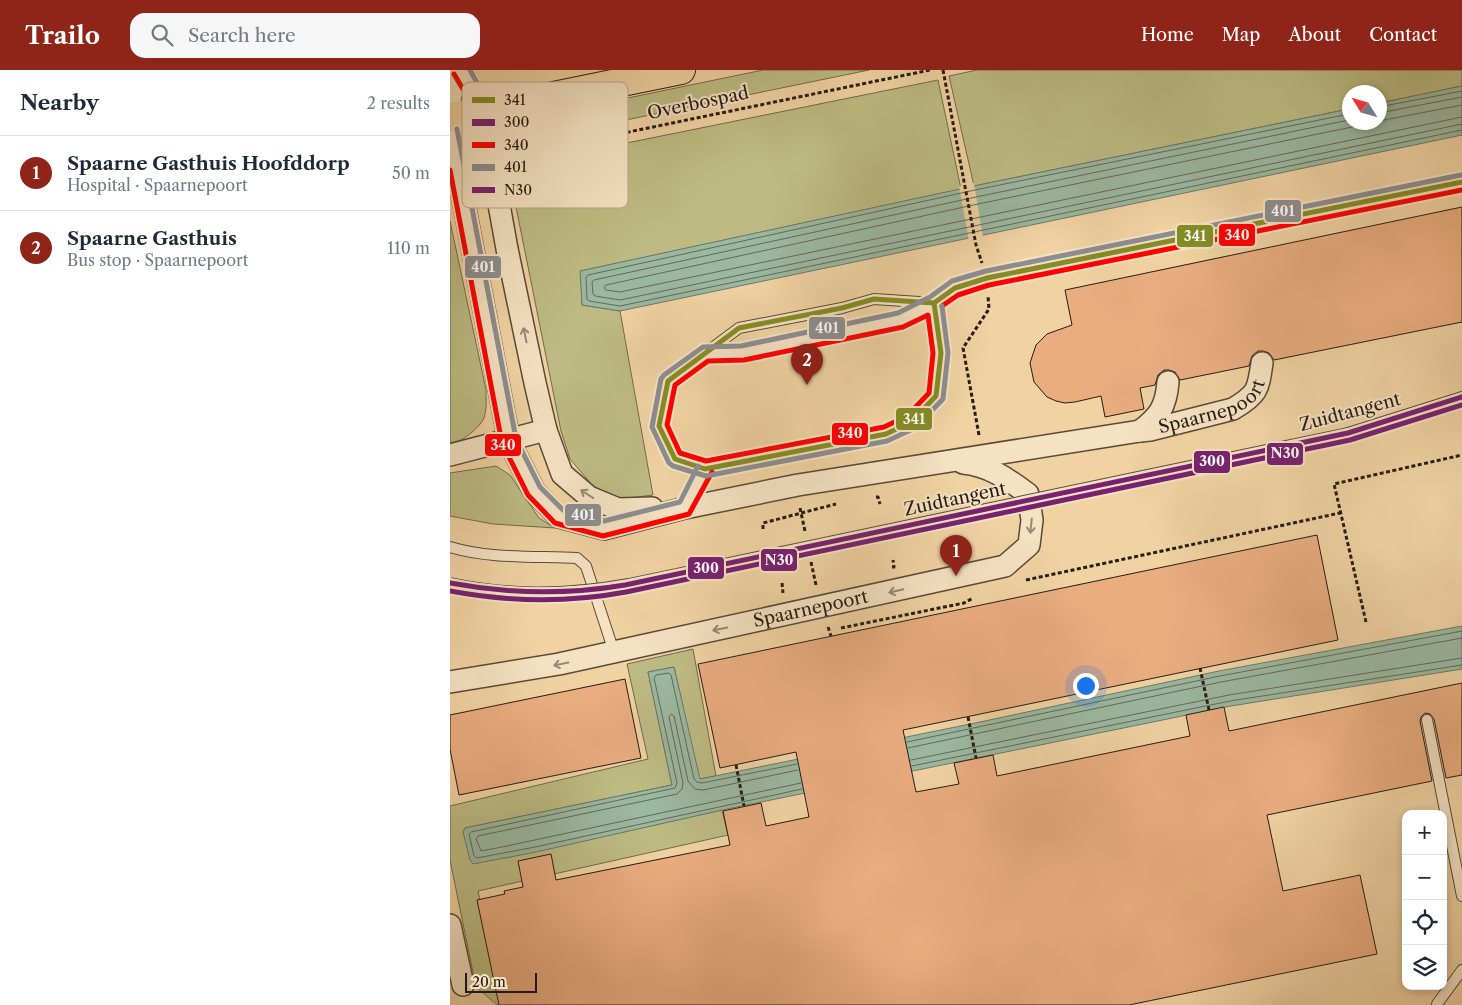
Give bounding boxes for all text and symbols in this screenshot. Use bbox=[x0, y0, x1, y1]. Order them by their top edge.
search box bbox=[130, 13, 480, 58]
text: Trailo bbox=[25, 21, 100, 50]
icon: search bbox=[148, 21, 176, 49]
text: Search here bbox=[188, 24, 296, 47]
text: Home bbox=[1141, 24, 1194, 46]
text: Map bbox=[1222, 24, 1260, 46]
text: About bbox=[1288, 24, 1341, 46]
text: Contact bbox=[1369, 24, 1437, 46]
legend bbox=[462, 82, 628, 208]
street label: Overbospad bbox=[645, 82, 751, 124]
north arrow bbox=[1342, 85, 1387, 130]
text: Nearby bbox=[20, 90, 99, 115]
text: 341 bbox=[504, 91, 526, 109]
text: 2 results bbox=[367, 93, 430, 113]
text: 300 bbox=[504, 113, 530, 131]
text: 340 bbox=[504, 136, 529, 154]
text: Spaarne Gasthuis Hoofddorp bbox=[67, 152, 350, 175]
text: 401 bbox=[504, 158, 527, 176]
text: 1 bbox=[32, 163, 40, 183]
text: 50 m bbox=[392, 163, 430, 183]
text: Hospital · Spaarnepoort bbox=[67, 175, 248, 195]
text: N30 bbox=[504, 181, 532, 199]
line badge: 401 bbox=[1264, 199, 1302, 223]
text: 401 bbox=[1271, 202, 1295, 220]
line badge: 340 bbox=[1218, 223, 1256, 247]
line badge: 341 bbox=[1176, 224, 1214, 248]
text: 340 bbox=[1224, 226, 1250, 244]
text: Spaarne Gasthuis bbox=[67, 227, 237, 250]
text: 341 bbox=[1184, 227, 1207, 245]
text: 2 bbox=[31, 238, 41, 258]
text: 110 m bbox=[387, 238, 430, 258]
text: Bus stop · Spaarnepoort bbox=[67, 250, 248, 270]
line badge: 401 bbox=[464, 255, 502, 279]
text: 401 bbox=[471, 258, 495, 276]
line badge: 401 bbox=[808, 316, 846, 340]
text: 401 bbox=[815, 319, 839, 337]
one-way arrow bbox=[520, 328, 530, 344]
pin: 2 bbox=[791, 344, 823, 385]
street label: Spaarnepoort bbox=[1156, 377, 1270, 438]
street label: Zuidtangent bbox=[1297, 388, 1404, 436]
line badge: 341 bbox=[895, 407, 933, 431]
text: 341 bbox=[903, 410, 926, 428]
line badge: 340 bbox=[831, 422, 869, 446]
text: 340 bbox=[837, 424, 863, 442]
line badge: 340 bbox=[484, 433, 522, 457]
text: 340 bbox=[490, 436, 516, 454]
line badge: N30 bbox=[1266, 442, 1304, 466]
text: N30 bbox=[1271, 444, 1300, 462]
line badge: 300 bbox=[1193, 450, 1231, 474]
text: 300 bbox=[1199, 452, 1225, 470]
street label: Zuidtangent bbox=[902, 477, 1009, 521]
one-way arrow bbox=[580, 489, 594, 499]
line badge: 401 bbox=[564, 503, 602, 527]
text: 401 bbox=[571, 506, 595, 524]
one-way arrow bbox=[1026, 518, 1036, 534]
pin: 1 bbox=[940, 535, 972, 576]
line badge: N30 bbox=[760, 548, 798, 572]
text: N30 bbox=[765, 551, 794, 569]
line badge: 300 bbox=[687, 556, 725, 580]
text: 300 bbox=[693, 559, 719, 577]
street label: Spaarnepoort bbox=[751, 585, 871, 632]
one-way arrow bbox=[888, 587, 904, 596]
one-way arrow bbox=[712, 625, 728, 634]
one-way arrow bbox=[553, 659, 569, 669]
your location bbox=[1073, 673, 1099, 699]
map controls bbox=[1402, 810, 1447, 990]
button: + bbox=[1402, 810, 1447, 855]
button: − bbox=[1402, 855, 1447, 900]
button: locate bbox=[1402, 900, 1447, 945]
button: layers bbox=[1402, 945, 1447, 990]
scale bar bbox=[465, 970, 538, 993]
text: 20 m bbox=[472, 973, 506, 991]

